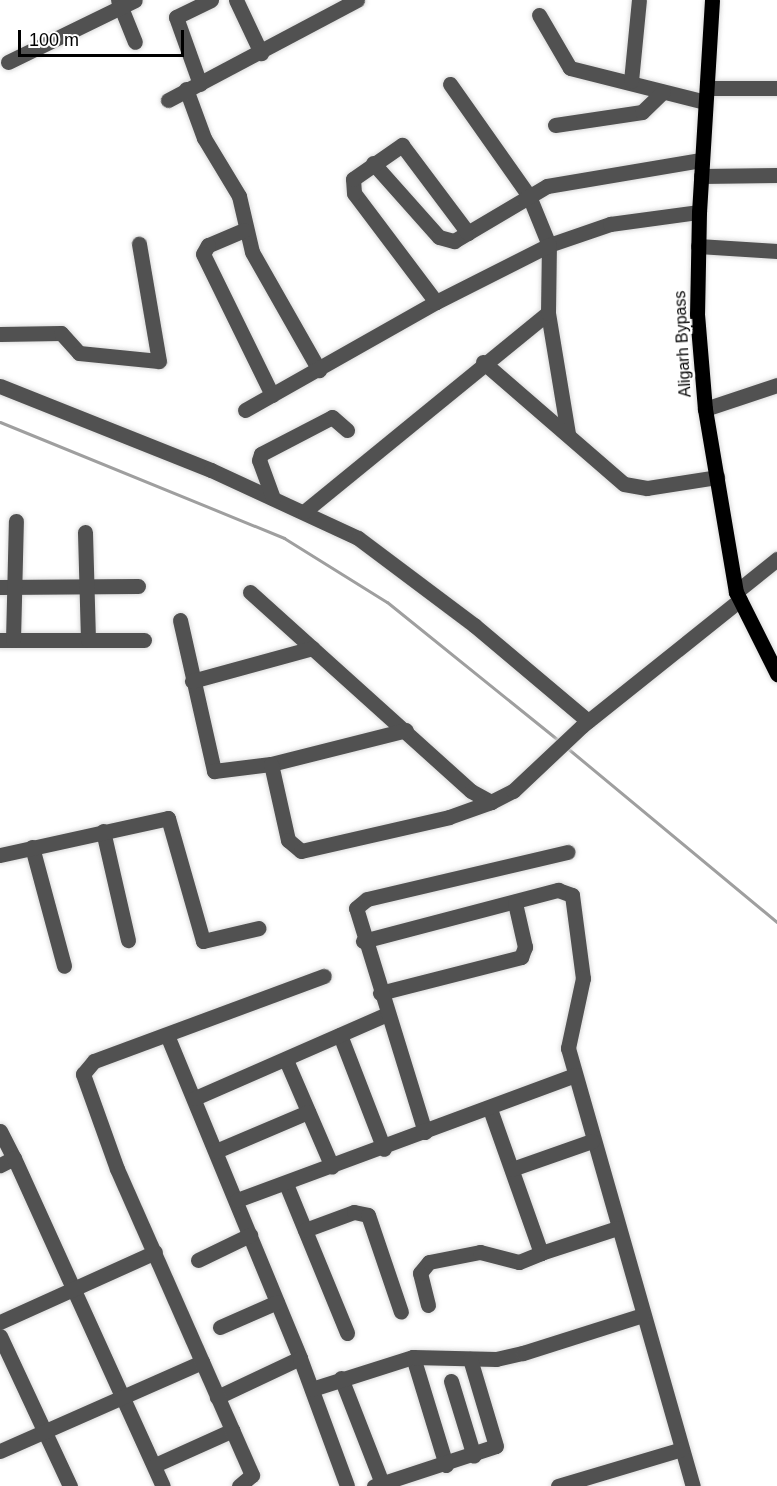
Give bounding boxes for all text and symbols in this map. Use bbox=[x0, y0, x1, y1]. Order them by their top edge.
scale bar bbox=[21, 18, 188, 56]
text: 100 m bbox=[29, 30, 79, 50]
street label: Aligarh Bypass bbox=[671, 290, 695, 398]

